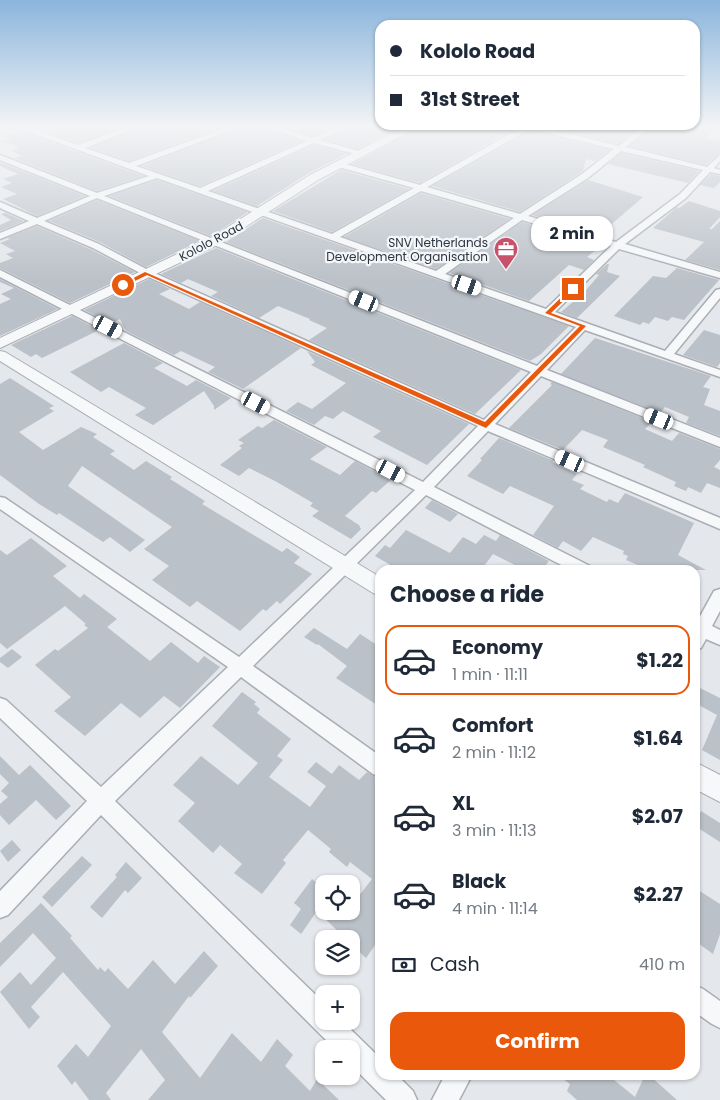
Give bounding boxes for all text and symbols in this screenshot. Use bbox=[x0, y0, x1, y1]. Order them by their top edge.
text: Kololo Road bbox=[420, 38, 535, 65]
text: 31st Street bbox=[420, 86, 520, 113]
callout: 2 min bbox=[532, 216, 614, 252]
street label: Kololo Road bbox=[176, 217, 246, 265]
text: 2 min bbox=[550, 222, 594, 245]
place label: SNV Netherlands Development Organisation bbox=[326, 234, 488, 265]
office icon: SNV Netherlands Development Organisation bbox=[493, 236, 519, 270]
car bbox=[450, 273, 483, 297]
route start bbox=[112, 274, 134, 296]
route end bbox=[562, 278, 584, 300]
car bbox=[347, 288, 380, 314]
car bbox=[91, 313, 124, 341]
car bbox=[239, 390, 272, 416]
car bbox=[642, 406, 675, 432]
car bbox=[553, 448, 586, 474]
car bbox=[374, 458, 407, 484]
text: Choose a ride bbox=[390, 579, 544, 610]
text: Economy bbox=[452, 634, 543, 661]
icon: car bbox=[392, 638, 437, 683]
text: $1.22 bbox=[636, 647, 683, 674]
text: 1 min · 11:11 bbox=[452, 663, 528, 686]
text: Comfort bbox=[452, 712, 534, 739]
icon: car bbox=[392, 716, 437, 761]
text: $1.64 bbox=[633, 725, 683, 752]
text: 2 min · 11:12 bbox=[452, 741, 536, 764]
text: XL bbox=[452, 790, 475, 817]
icon: car bbox=[392, 794, 437, 839]
text: $2.07 bbox=[632, 803, 683, 830]
text: 3 min · 11:13 bbox=[452, 819, 536, 842]
text: Black bbox=[452, 868, 506, 895]
icon: car bbox=[392, 872, 437, 917]
map controls bbox=[315, 875, 360, 1085]
button: locate bbox=[315, 875, 360, 920]
text: $2.27 bbox=[633, 881, 683, 908]
text: 4 min · 11:14 bbox=[452, 897, 538, 920]
button: layers bbox=[315, 930, 360, 975]
icon: cash bbox=[390, 951, 418, 979]
text: Cash bbox=[430, 951, 480, 978]
text: 410 m bbox=[639, 953, 685, 976]
button: + bbox=[315, 985, 360, 1030]
button: Confirm bbox=[390, 1012, 685, 1070]
button: − bbox=[315, 1040, 360, 1085]

